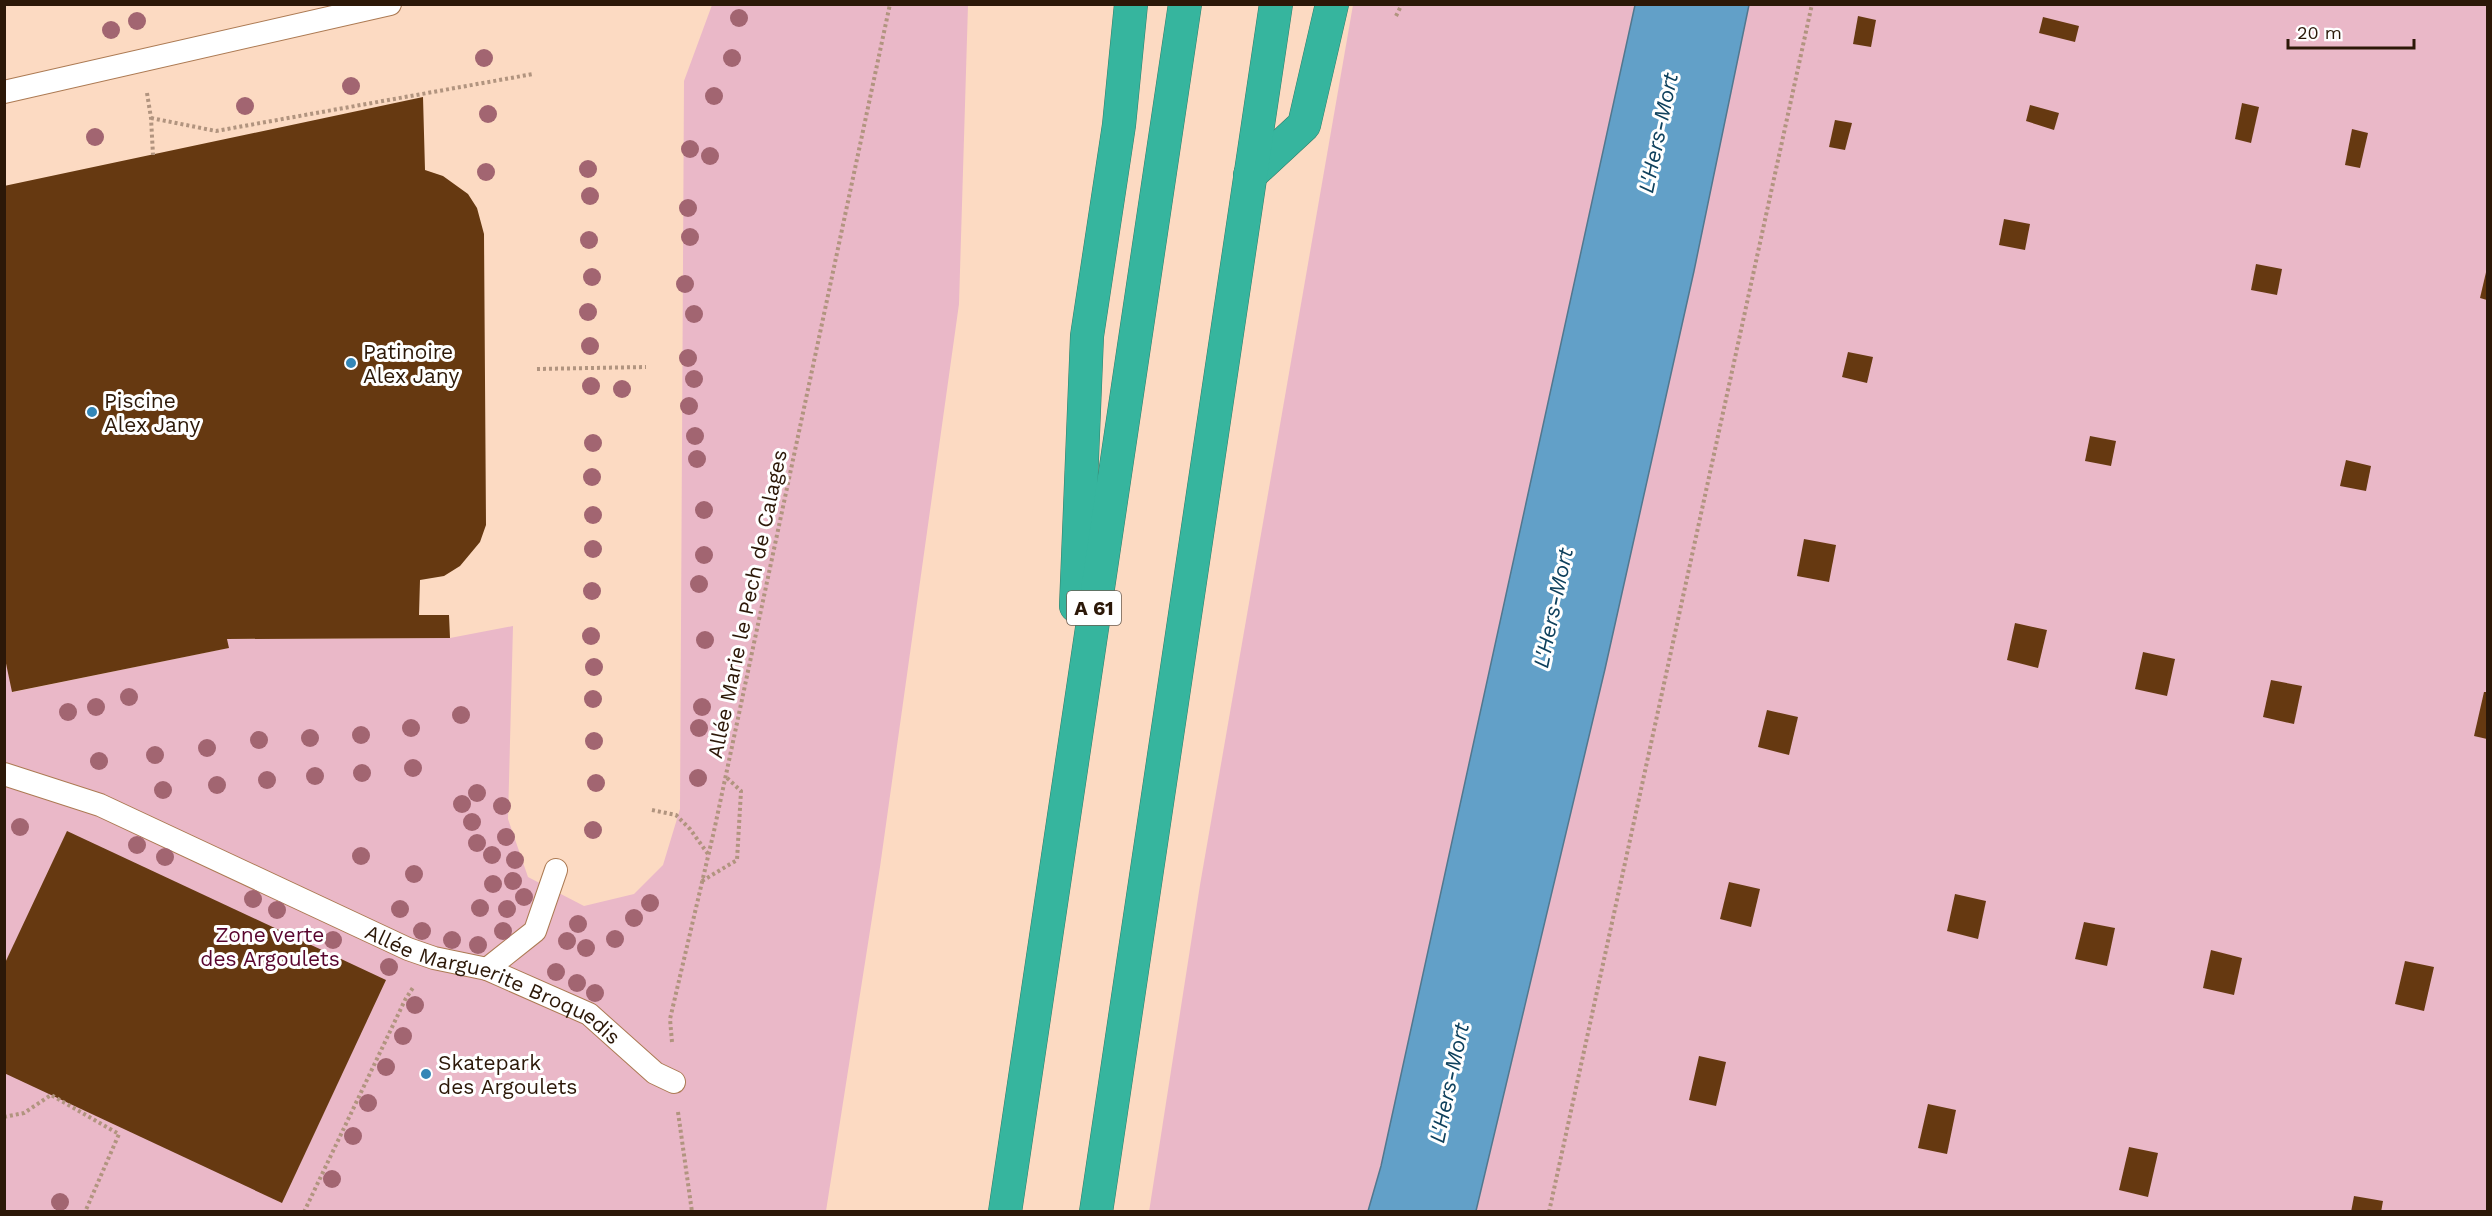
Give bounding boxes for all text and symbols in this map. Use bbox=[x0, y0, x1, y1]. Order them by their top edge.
scale bar bbox=[2288, 12, 2414, 50]
text: 20 m bbox=[2297, 22, 2342, 43]
water label: L'Hers-Mort bbox=[1633, 70, 1683, 195]
place label: Patinoire Alex Jany bbox=[363, 339, 460, 388]
marker: Patinoire Alex Jany bbox=[344, 356, 358, 370]
place label: Piscine Alex Jany bbox=[104, 388, 201, 437]
marker: Piscine Alex Jany bbox=[85, 405, 99, 419]
street label: Allée Marie le Pech de Calages bbox=[702, 447, 792, 761]
water label: L'Hers-Mort bbox=[1528, 545, 1578, 670]
road number: A 61 bbox=[1067, 591, 1121, 625]
street label: Allée Marguerite Broquedis bbox=[362, 918, 626, 1049]
park label: Zone verte des Argoulets bbox=[200, 922, 340, 971]
water label: L'Hers-Mort bbox=[1424, 1020, 1474, 1145]
place label: Skatepark des Argoulets bbox=[438, 1050, 577, 1099]
marker: Skatepark des Argoulets bbox=[419, 1067, 433, 1081]

